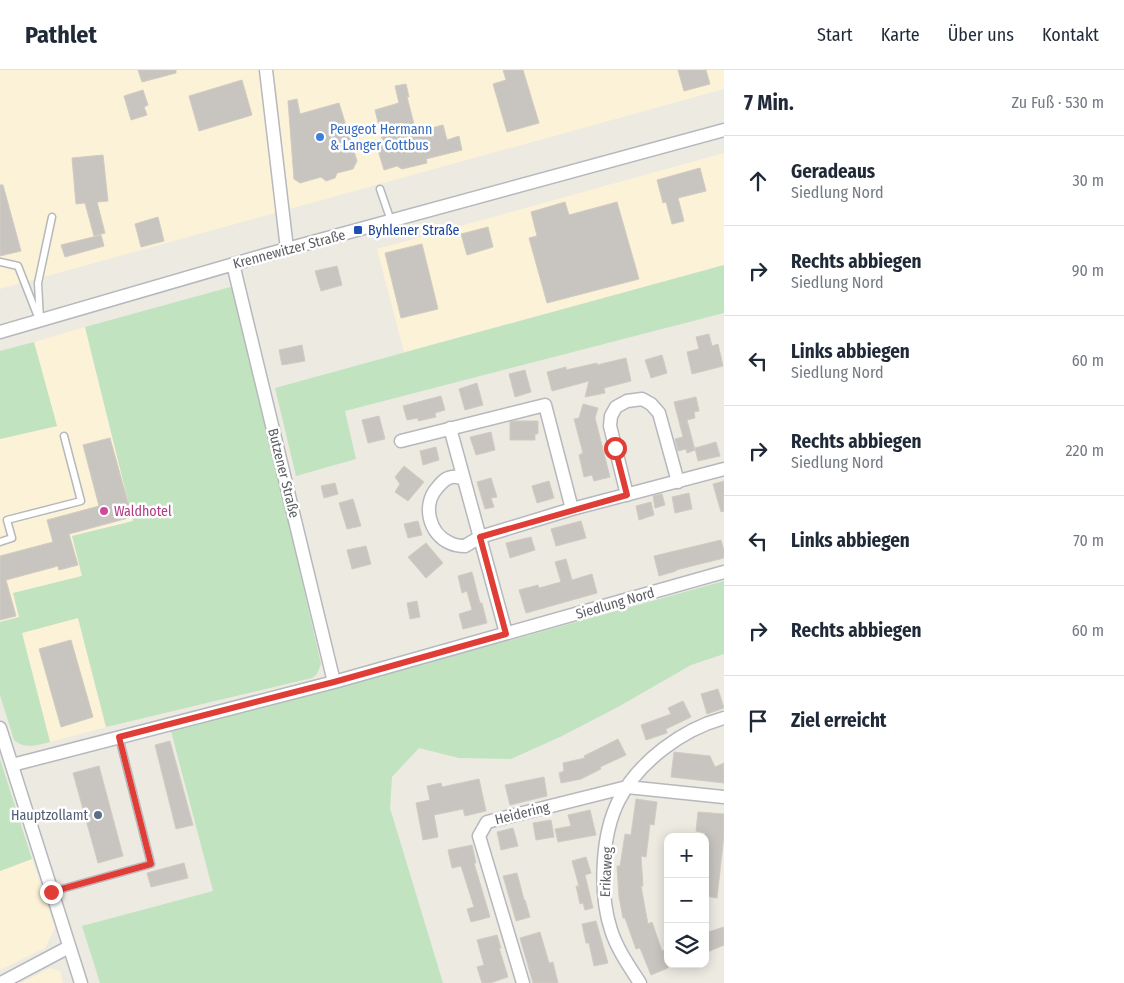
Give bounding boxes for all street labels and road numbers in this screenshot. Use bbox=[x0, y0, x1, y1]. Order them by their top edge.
street label: Krennewitzer Straße bbox=[231, 226, 347, 273]
street label: Butzener Straße bbox=[264, 427, 303, 520]
street label: Siedlung Nord bbox=[574, 584, 656, 623]
street label: Heidering bbox=[493, 798, 552, 828]
street label: Erikaweg bbox=[597, 846, 616, 898]

